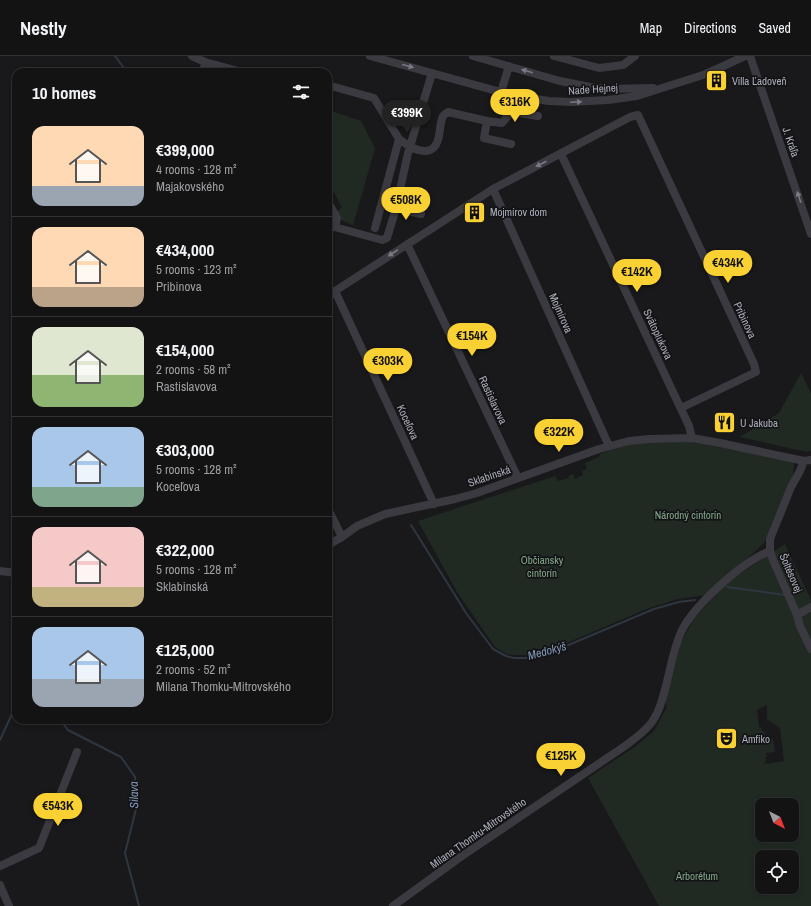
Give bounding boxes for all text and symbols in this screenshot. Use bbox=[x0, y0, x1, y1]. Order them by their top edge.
text: Nestly bbox=[20, 15, 67, 41]
text: Map bbox=[640, 19, 662, 37]
text: Directions bbox=[684, 19, 736, 37]
text: Saved bbox=[758, 19, 791, 37]
one-way arrow bbox=[402, 63, 414, 69]
one-way arrow bbox=[521, 68, 533, 74]
building icon: Villa Ľadoveň bbox=[703, 68, 729, 94]
place label: Villa Ľadoveň bbox=[732, 74, 787, 88]
street label: Nade Hejnej bbox=[568, 80, 618, 98]
text: 10 homes bbox=[32, 81, 96, 104]
icon: filters bbox=[290, 81, 312, 103]
pin: €316K bbox=[487, 89, 543, 123]
text: €316K bbox=[499, 93, 531, 110]
one-way arrow bbox=[570, 98, 582, 105]
pin: €399K bbox=[379, 100, 435, 134]
text: €399K bbox=[391, 104, 423, 121]
street label: J. Kráľa bbox=[779, 125, 803, 159]
text: €399,000 bbox=[156, 138, 214, 161]
icon: home bbox=[64, 142, 112, 190]
text: 4 rooms · 128 m² bbox=[156, 161, 237, 178]
one-way arrow bbox=[535, 161, 547, 167]
text: Majakovského bbox=[156, 178, 224, 195]
pin: €508K bbox=[378, 187, 434, 221]
text: €508K bbox=[390, 191, 422, 208]
one-way arrow bbox=[795, 191, 801, 203]
building icon: Mojmírov dom bbox=[462, 199, 488, 225]
place label: Mojmírov dom bbox=[490, 205, 547, 219]
text: €434,000 bbox=[156, 238, 214, 261]
icon: home bbox=[64, 243, 112, 291]
one-way arrow bbox=[388, 249, 398, 257]
pin: €434K bbox=[700, 250, 756, 284]
text: €434K bbox=[712, 254, 744, 271]
pin: €142K bbox=[609, 259, 665, 293]
text: 5 rooms · 123 m² bbox=[156, 261, 237, 278]
text: €142K bbox=[621, 263, 653, 280]
text: Pribinova bbox=[156, 278, 202, 295]
street label: Mojmírova bbox=[546, 291, 576, 335]
street label: Pribinova bbox=[730, 300, 760, 340]
street label: Svätoplukova bbox=[640, 307, 676, 361]
pin: €154K bbox=[444, 323, 500, 357]
text: €154K bbox=[456, 327, 488, 344]
text: €154,000 bbox=[156, 338, 214, 361]
icon: home bbox=[64, 343, 112, 391]
pin: €303K bbox=[360, 348, 416, 382]
text: €303K bbox=[372, 352, 404, 369]
text: 2 rooms · 58 m² bbox=[156, 361, 231, 378]
street label: Rastislavova bbox=[476, 374, 510, 426]
text: Rastislavova bbox=[156, 378, 217, 395]
street label: Koceľova bbox=[394, 402, 422, 442]
restaurant icon: U Jakuba bbox=[712, 410, 738, 436]
place label: U Jakuba bbox=[740, 416, 778, 430]
pin: €322K bbox=[531, 419, 587, 453]
text: €322K bbox=[543, 423, 575, 440]
text: €303,000 bbox=[156, 438, 214, 461]
icon: home bbox=[64, 443, 112, 491]
text: 5 rooms · 128 m² bbox=[156, 461, 237, 478]
street label: Sklabinská bbox=[466, 462, 512, 490]
text: Koceľova bbox=[156, 478, 200, 495]
park label: Národný cintorín bbox=[655, 508, 721, 522]
text: €322,000 bbox=[156, 538, 214, 561]
icon: home bbox=[64, 543, 112, 591]
street label: Šoltésovej bbox=[776, 551, 806, 595]
park label: Občiansky cintorín bbox=[521, 553, 564, 580]
text: 5 rooms · 128 m² bbox=[156, 561, 237, 578]
text: Sklabinská bbox=[156, 578, 208, 595]
text: €125,000 bbox=[156, 638, 214, 661]
water label: Medokýš bbox=[526, 638, 568, 664]
icon: home bbox=[64, 643, 112, 691]
text: 2 rooms · 52 m² bbox=[156, 661, 231, 678]
text: Milana Thomku-Mitrovského bbox=[156, 678, 291, 695]
theatre icon: Amfiko bbox=[714, 726, 740, 752]
place label: Amfiko bbox=[741, 732, 770, 746]
pin: €125K bbox=[533, 743, 589, 777]
text: €125K bbox=[545, 747, 577, 764]
water label: Silava bbox=[126, 781, 142, 809]
pin: €543K bbox=[30, 793, 86, 827]
street label: Milana Thomku-Mitrovského bbox=[427, 795, 529, 871]
text: €543K bbox=[42, 797, 74, 814]
north arrow bbox=[755, 798, 799, 842]
map controls bbox=[755, 798, 799, 894]
button: locate bbox=[755, 850, 799, 894]
park label: Arborétum bbox=[675, 869, 718, 883]

